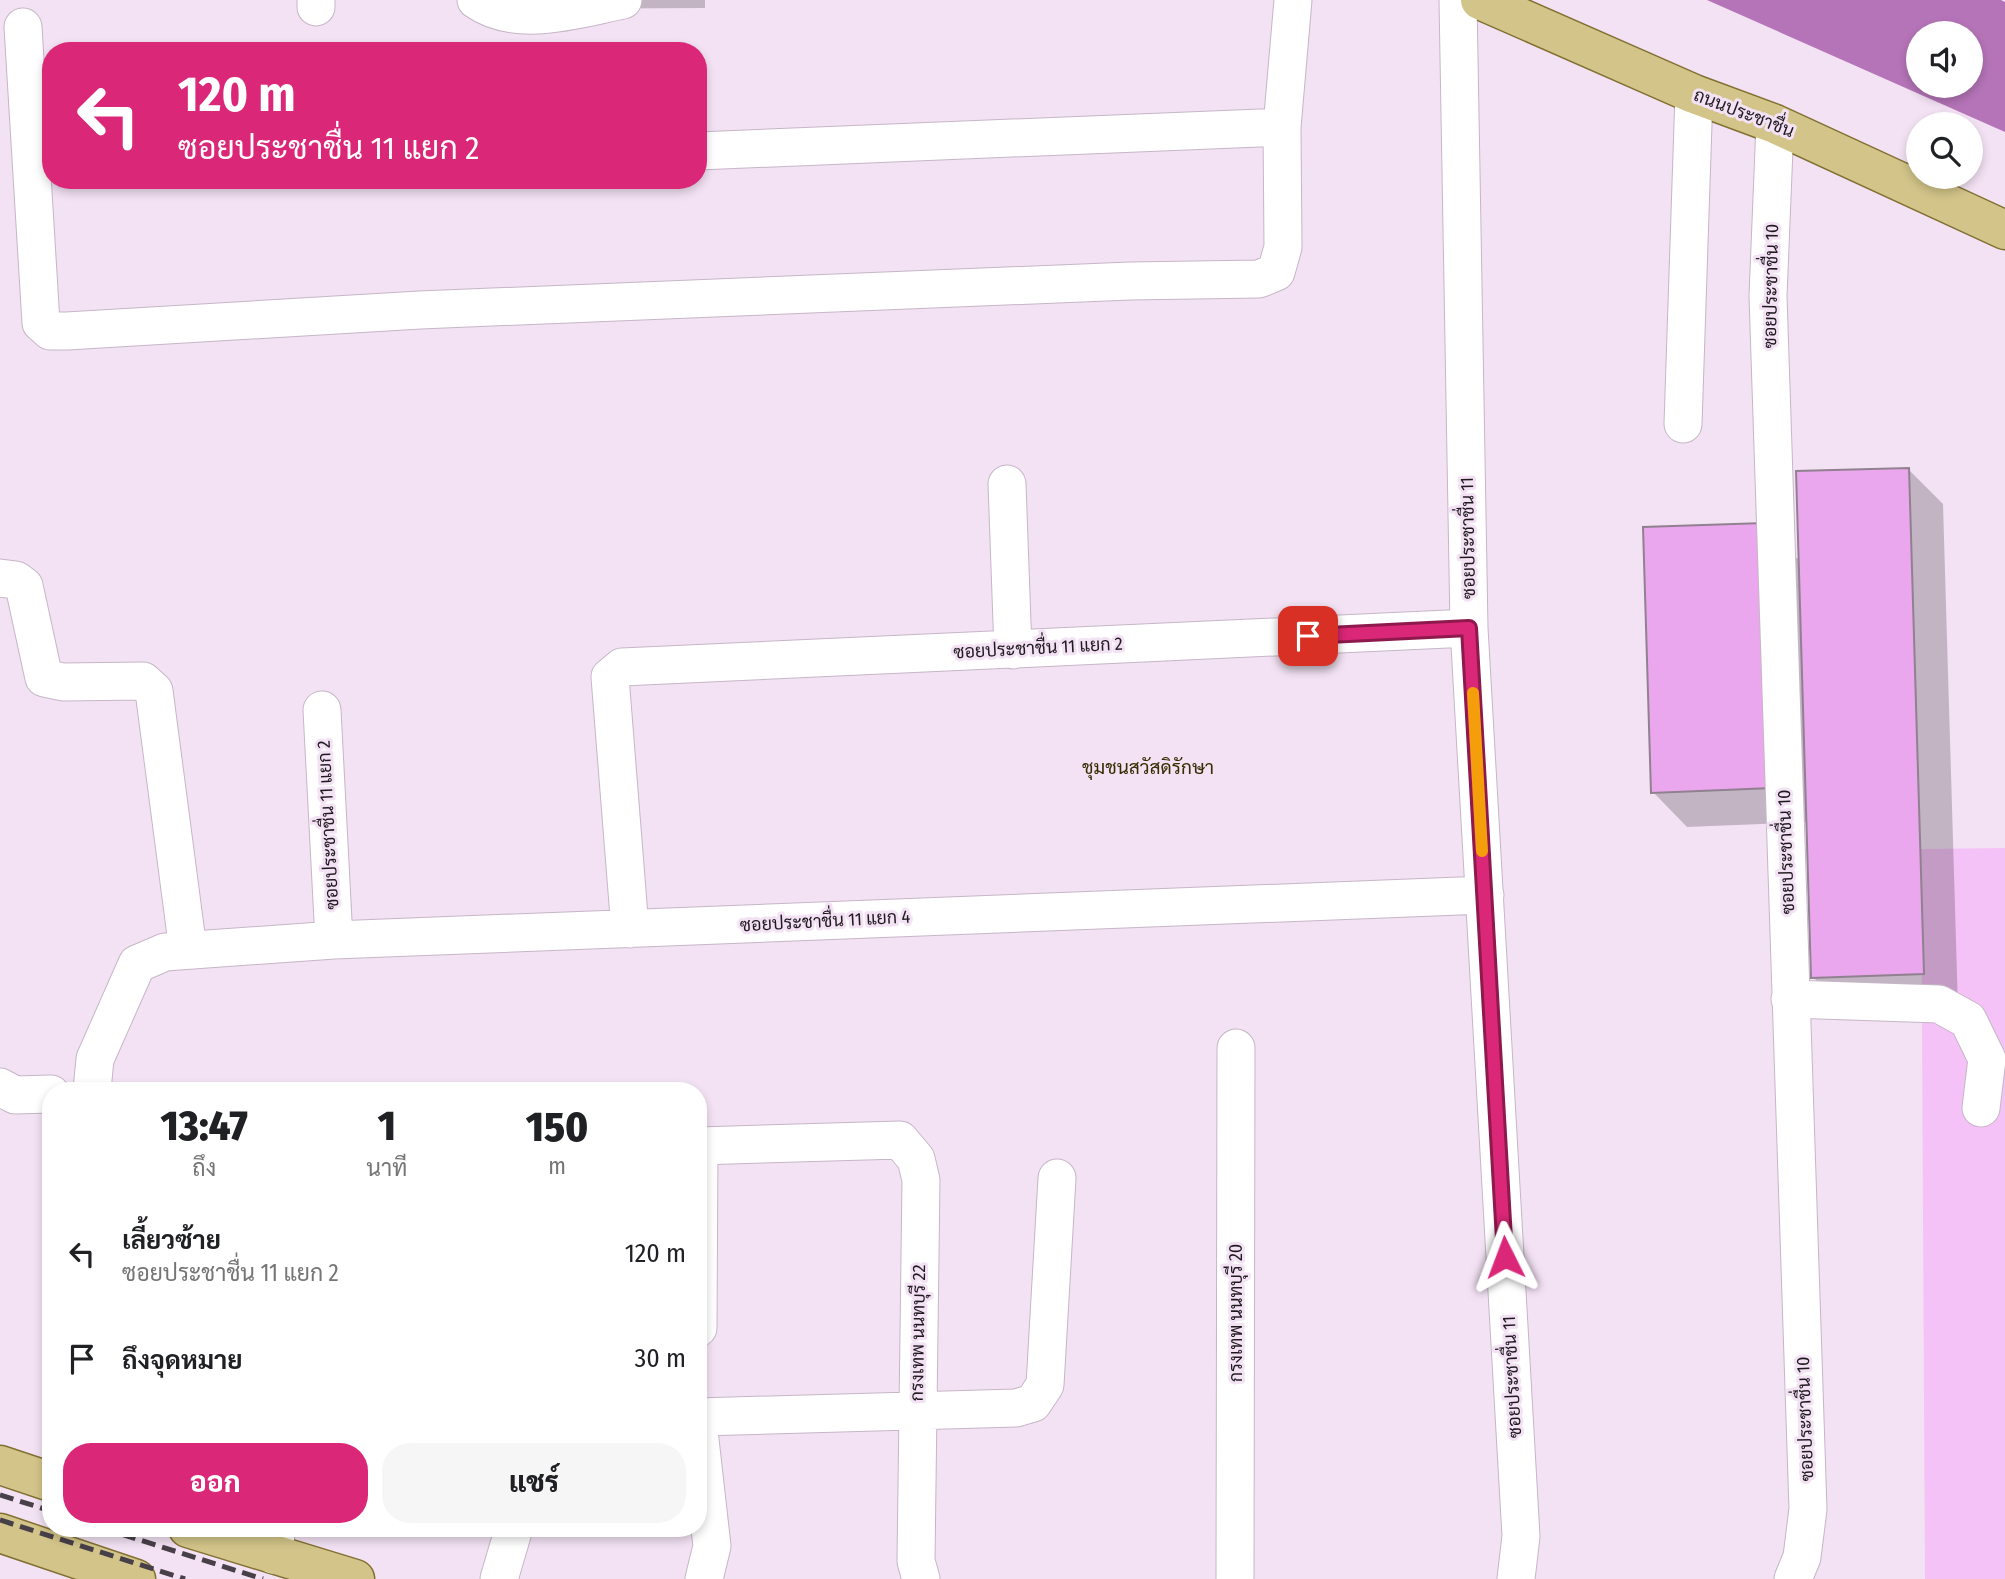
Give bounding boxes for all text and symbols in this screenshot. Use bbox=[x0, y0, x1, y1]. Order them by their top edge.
map controls bbox=[1906, 21, 1983, 189]
button: sound bbox=[1906, 21, 1983, 98]
text: 120 m bbox=[178, 65, 296, 124]
icon: left bbox=[63, 70, 154, 161]
street label: ถนนประชาชื่น bbox=[1691, 79, 1799, 142]
button: search bbox=[1906, 112, 1983, 189]
text: ซอยประชาชื่น 11 แยก 2 bbox=[178, 129, 479, 167]
street label: ซอยประชาชื่น 10 bbox=[1754, 223, 1783, 349]
street label: ซอยประชาชื่น 11 bbox=[1451, 477, 1480, 599]
pin bbox=[1278, 606, 1338, 666]
icon: arrive bbox=[1289, 617, 1327, 655]
street label: ซอยประชาชื่น 11 แยก 2 bbox=[952, 628, 1123, 663]
street label: ซอยประชาชื่น 11 แยก 2 bbox=[308, 740, 343, 911]
district label: ชุมชนสวัสดิรักษา bbox=[1082, 756, 1214, 780]
street label: ซอยประชาชื่น 10 bbox=[1768, 789, 1799, 915]
street label: ซอยประชาชื่น 11 แยก 4 bbox=[739, 901, 911, 936]
text: 13:47 bbox=[161, 1101, 248, 1151]
text: 1 bbox=[378, 1101, 396, 1151]
text: 150 bbox=[526, 1102, 588, 1152]
text: m bbox=[548, 1152, 566, 1180]
text: ถึง bbox=[192, 1154, 216, 1182]
text: นาที bbox=[366, 1154, 407, 1182]
position arrow bbox=[1468, 1220, 1542, 1294]
text: เลี้ยวซ้าย bbox=[122, 1225, 221, 1256]
icon: left bbox=[63, 1235, 101, 1273]
text: 120 m bbox=[625, 1238, 686, 1269]
street label: กรงเทพ นนทบุรี 20 bbox=[1223, 1244, 1248, 1382]
text: ซอยประชาชื่น 11 แยก 2 bbox=[122, 1259, 339, 1287]
street label: กรงเทพ นนทบุรี 22 bbox=[904, 1264, 931, 1402]
street label: ซอยประชาชื่น 11 bbox=[1493, 1315, 1526, 1439]
icon: arrive bbox=[63, 1340, 101, 1378]
text: 30 m bbox=[635, 1343, 686, 1374]
text: ถึงจุดหมาย bbox=[122, 1345, 243, 1376]
street label: ซอยประชาชื่น 10 bbox=[1787, 1356, 1818, 1482]
button: ออก bbox=[63, 1443, 368, 1523]
button: แชร์ bbox=[382, 1443, 686, 1523]

